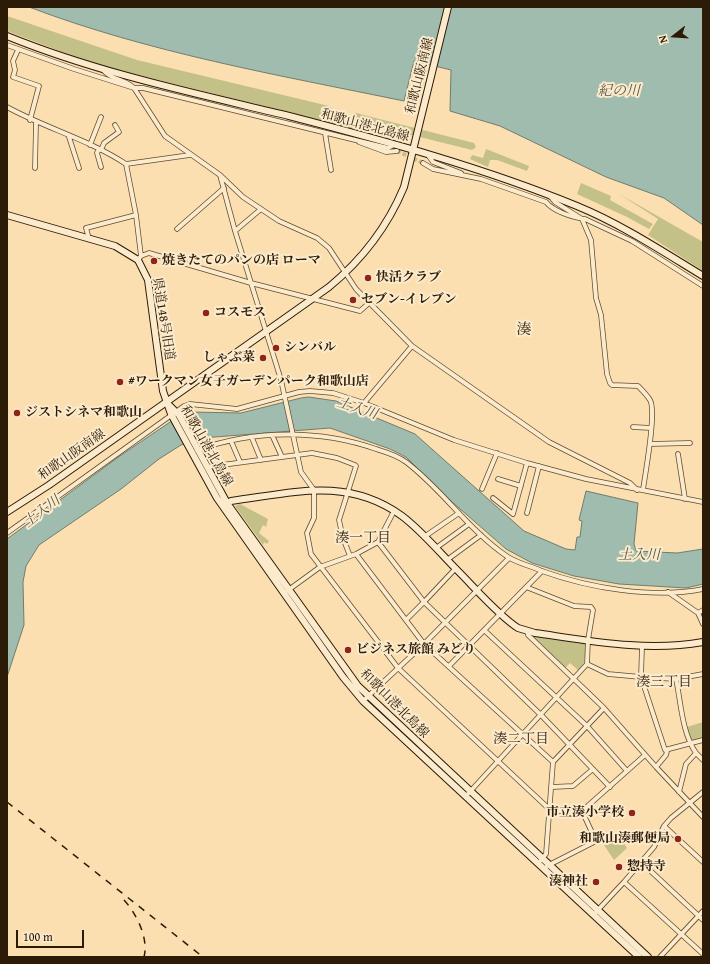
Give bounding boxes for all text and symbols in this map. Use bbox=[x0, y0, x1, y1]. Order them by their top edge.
north arrow bbox=[654, 16, 694, 56]
text: N bbox=[654, 34, 671, 45]
street label: 和歌山阪南線 bbox=[403, 36, 437, 116]
water label: 紀の川 bbox=[598, 83, 640, 99]
street label: 和歌山港北島線 bbox=[319, 107, 411, 145]
place label: 焼きたてのパンの店 ローマ bbox=[162, 253, 321, 269]
marker: 焼きたてのパンの店 ローマ bbox=[149, 256, 159, 266]
place label: 快活クラブ bbox=[376, 270, 441, 286]
marker: 快活クラブ bbox=[363, 273, 373, 283]
street label: 県道148号旧道 bbox=[149, 276, 177, 362]
place label: セブン-イレブン bbox=[361, 292, 457, 308]
marker: セブン-イレブン bbox=[348, 295, 358, 305]
place label: コスモス bbox=[214, 305, 266, 321]
marker: コスモス bbox=[201, 308, 211, 318]
district label: 湊 bbox=[517, 321, 531, 339]
place label: シンバル bbox=[284, 340, 336, 356]
marker: シンバル bbox=[271, 343, 281, 353]
place label: しゃぶ菜 bbox=[203, 350, 255, 366]
marker: しゃぶ菜 bbox=[258, 353, 268, 363]
place label: #ワークマン女子ガーデンパーク和歌山店 bbox=[128, 374, 369, 390]
marker: #ワークマン女子ガーデンパーク和歌山店 bbox=[115, 377, 125, 387]
water label: 土入川 bbox=[334, 395, 380, 423]
street label: 和歌山港北島線 bbox=[176, 403, 236, 489]
place label: ジストシネマ和歌山 bbox=[25, 405, 142, 421]
marker: ジストシネマ和歌山 bbox=[12, 408, 22, 418]
street label: 和歌山阪南線 bbox=[36, 426, 108, 484]
water label: 土入川 bbox=[20, 492, 64, 532]
district label: 湊一丁目 bbox=[335, 530, 391, 546]
water label: 土入川 bbox=[618, 547, 660, 563]
place label: ビジネス旅館 みどり bbox=[356, 642, 476, 658]
marker: ビジネス旅館 みどり bbox=[343, 645, 353, 655]
street label: 和歌山港北島線 bbox=[356, 666, 432, 742]
district label: 湊三丁目 bbox=[636, 674, 692, 690]
district label: 湊二丁目 bbox=[493, 731, 549, 747]
place label: 市立湊小学校 bbox=[546, 805, 624, 821]
marker: 市立湊小学校 bbox=[627, 808, 637, 818]
place label: 和歌山湊郵便局 bbox=[579, 831, 670, 847]
marker: 和歌山湊郵便局 bbox=[673, 834, 683, 844]
place label: 惣持寺 bbox=[627, 859, 666, 875]
marker: 惣持寺 bbox=[614, 862, 624, 872]
place label: 湊神社 bbox=[549, 874, 588, 890]
marker: 湊神社 bbox=[591, 877, 601, 887]
scale bar bbox=[18, 922, 86, 948]
text: 100 m bbox=[23, 928, 53, 945]

